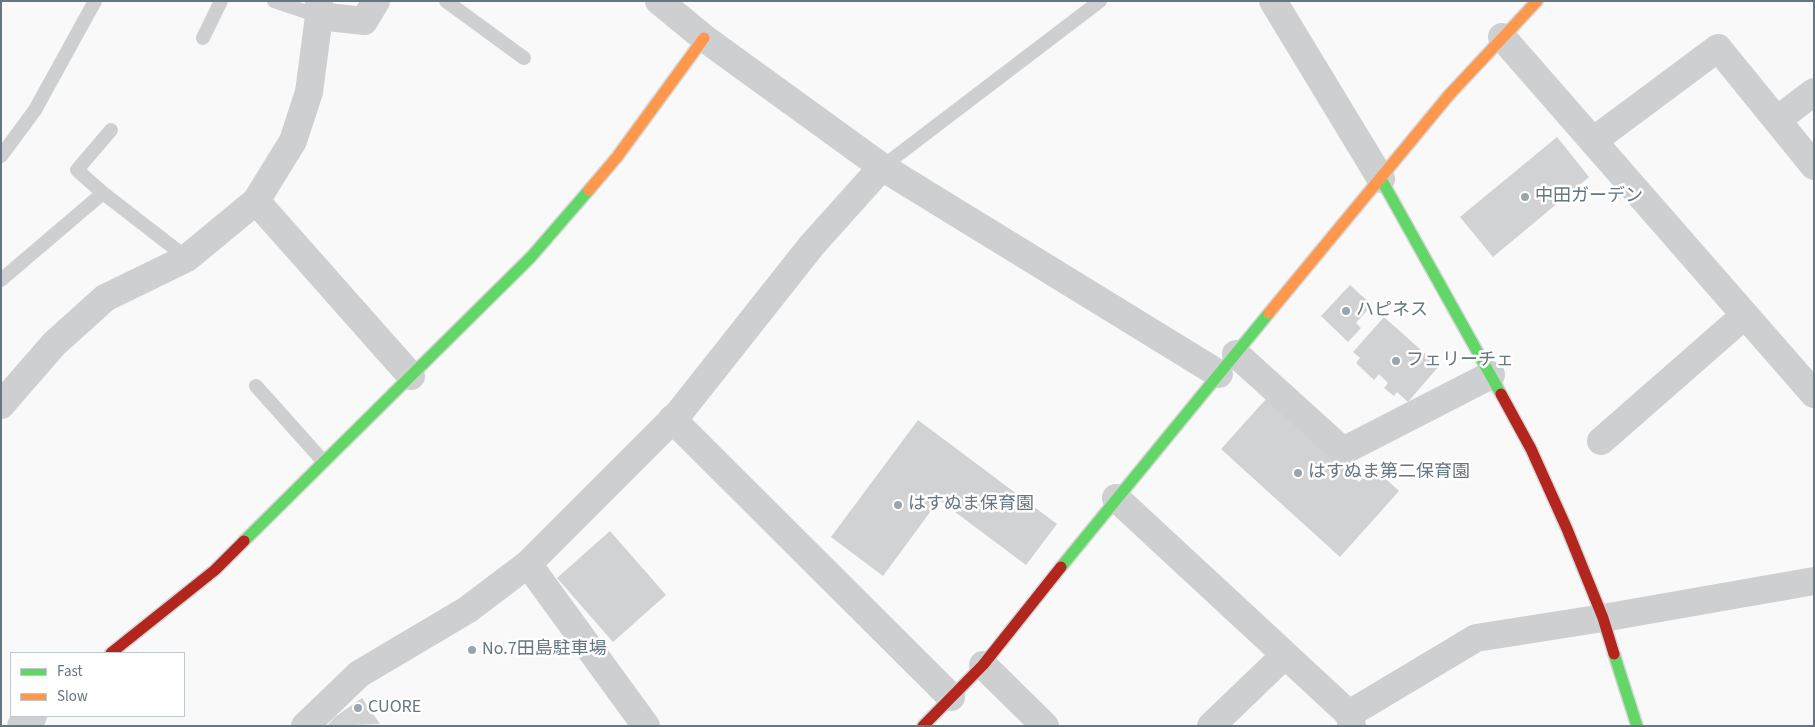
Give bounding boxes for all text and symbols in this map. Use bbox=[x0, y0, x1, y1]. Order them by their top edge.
place label: 中田ガーデン bbox=[1535, 186, 1643, 208]
marker: 中田ガーデン bbox=[1519, 191, 1531, 203]
place label: ハピネス bbox=[1356, 300, 1428, 322]
marker: ハピネス bbox=[1340, 305, 1352, 317]
place label: フェリーチェ bbox=[1406, 350, 1514, 372]
marker: フェリーチェ bbox=[1390, 355, 1402, 367]
place label: はすぬま第二保育園 bbox=[1308, 462, 1470, 484]
marker: はすぬま第二保育園 bbox=[1292, 467, 1304, 479]
place label: はすぬま保育園 bbox=[908, 494, 1034, 516]
marker: はすぬま保育園 bbox=[892, 499, 904, 511]
place label: No.7田島駐車場 bbox=[482, 639, 607, 661]
marker: No.7田島駐車場 bbox=[466, 644, 478, 656]
legend bbox=[10, 652, 185, 717]
text: Fast bbox=[57, 661, 83, 682]
text: Slow bbox=[57, 686, 88, 707]
place label: CUORE bbox=[368, 697, 421, 719]
marker: CUORE bbox=[352, 702, 364, 714]

